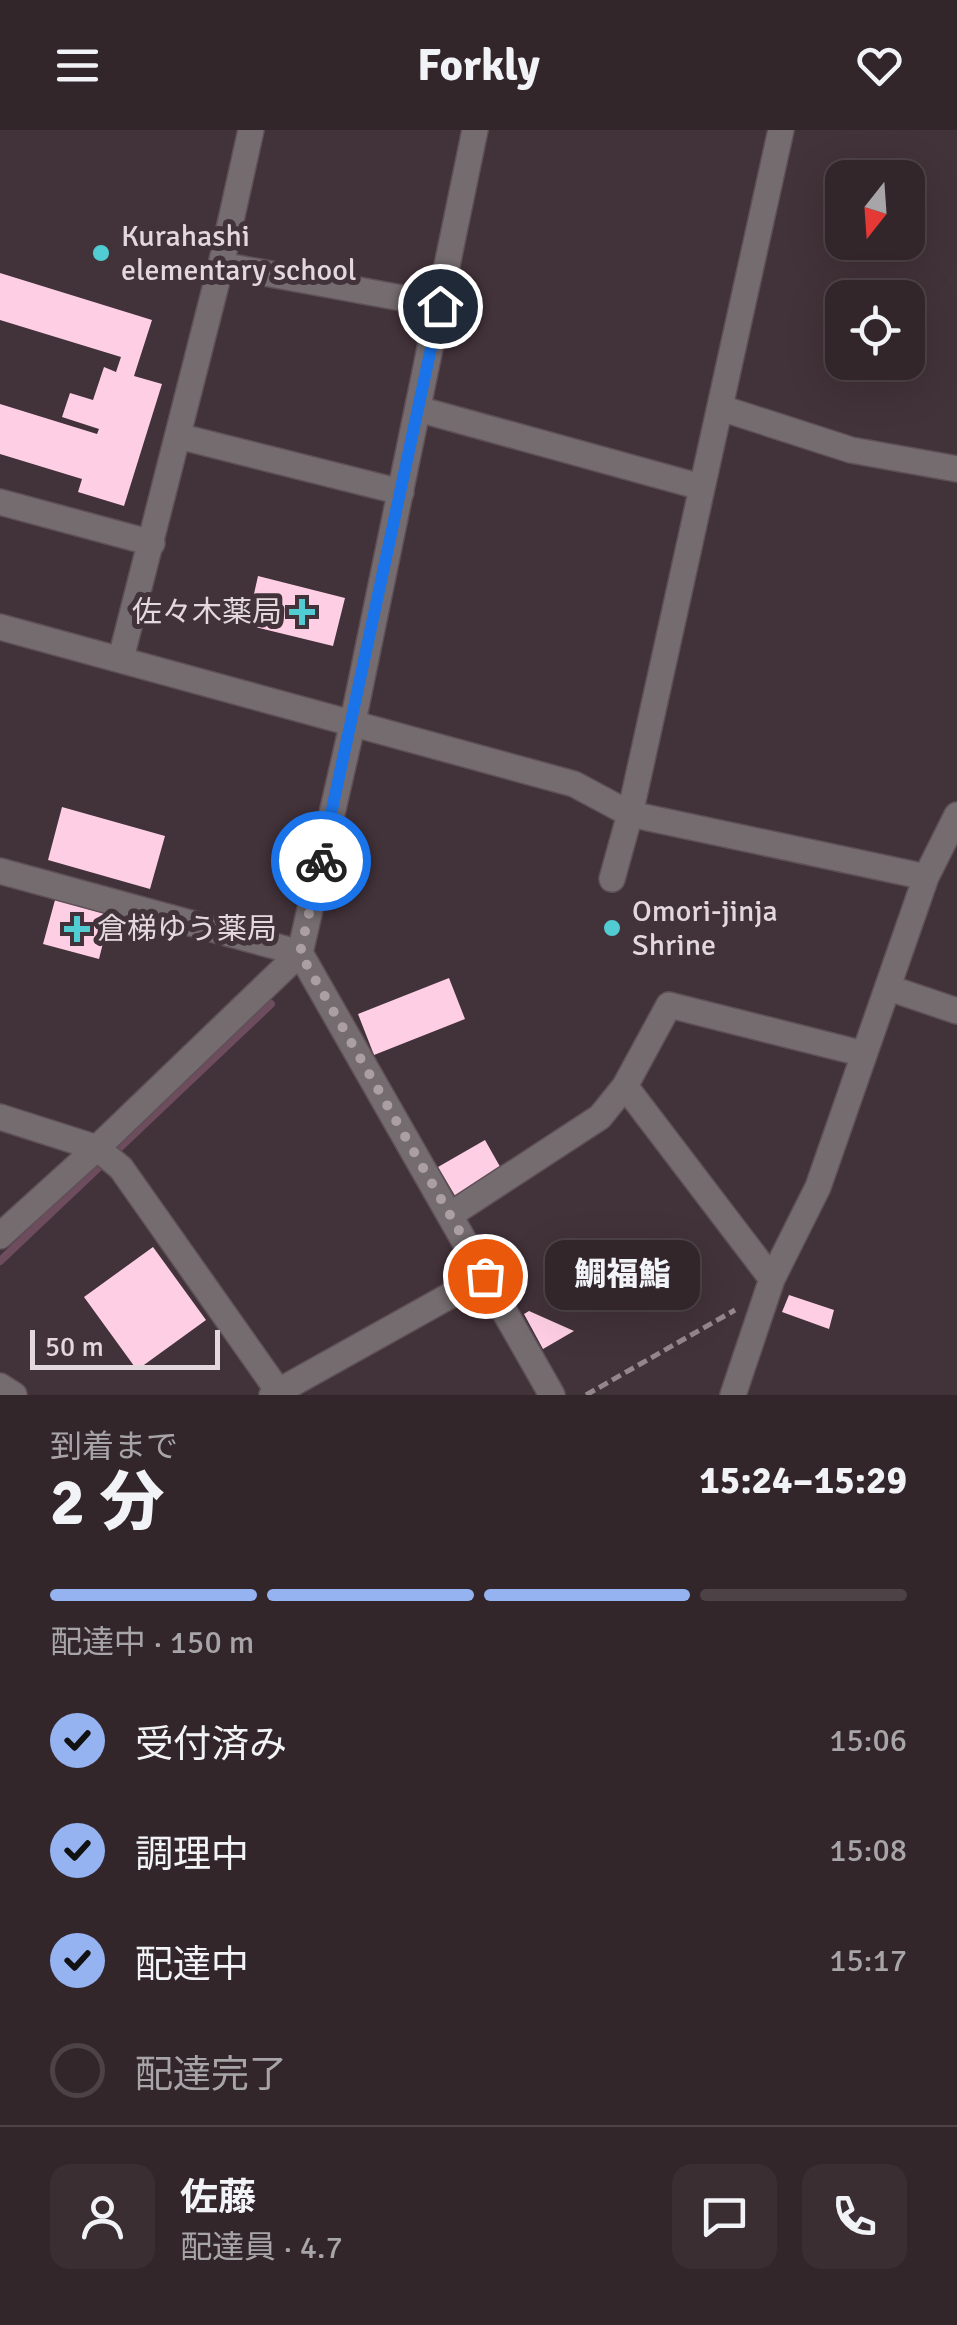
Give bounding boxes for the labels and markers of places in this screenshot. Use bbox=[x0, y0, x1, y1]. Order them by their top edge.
place label: Kurahashi elementary school bbox=[121, 218, 357, 289]
marker: Kurahashi elementary school bbox=[90, 242, 112, 264]
pin bbox=[398, 264, 483, 349]
place label: 佐々木薬局 bbox=[132, 594, 282, 631]
marker: 佐々木薬局 bbox=[291, 601, 313, 623]
place label: Omori-jinja Shrine bbox=[632, 893, 778, 964]
place label: 倉梯ゆう薬局 bbox=[97, 911, 277, 948]
marker: Omori-jinja Shrine bbox=[601, 917, 623, 939]
marker: 倉梯ゆう薬局 bbox=[66, 918, 88, 940]
pin bbox=[443, 1234, 528, 1319]
callout: 鯛福鮨 bbox=[545, 1241, 700, 1311]

